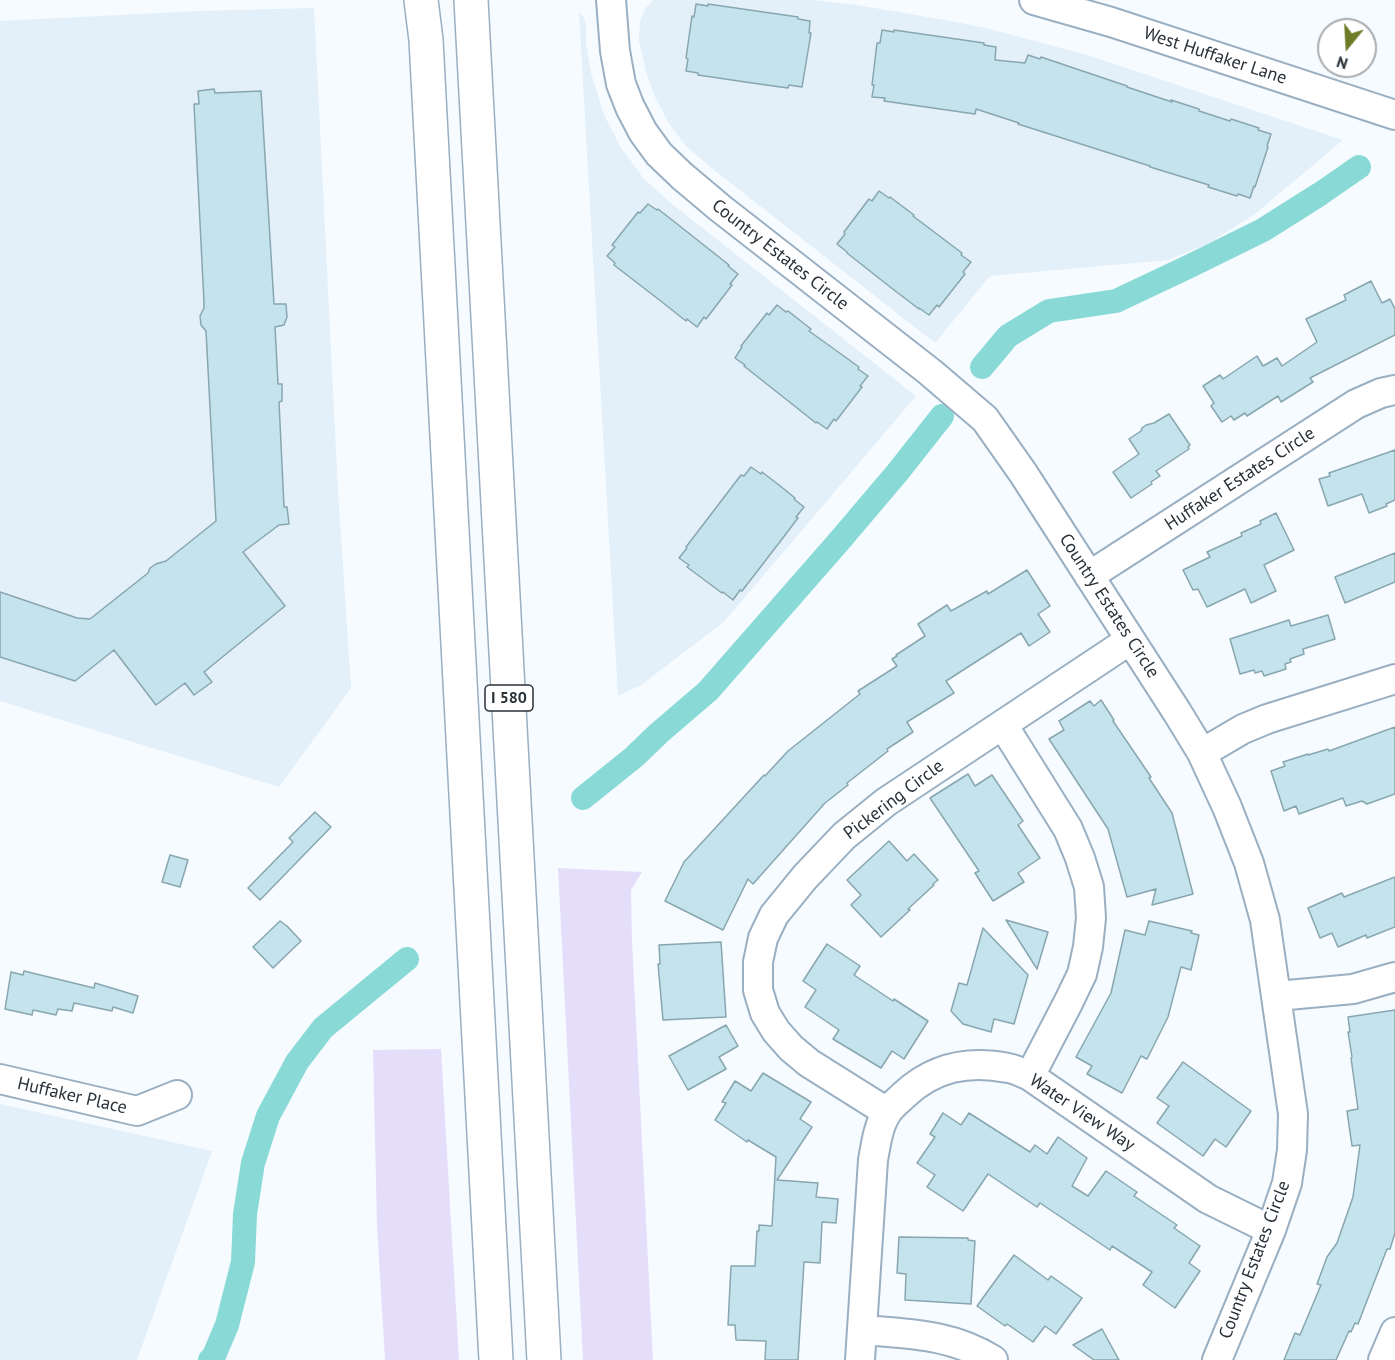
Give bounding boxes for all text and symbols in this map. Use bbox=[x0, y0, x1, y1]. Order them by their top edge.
north arrow bbox=[1317, 18, 1377, 78]
street label: West Huffaker Lane bbox=[1141, 23, 1289, 89]
text: N bbox=[1334, 52, 1350, 74]
street label: Country Estates Circle bbox=[707, 195, 853, 315]
street label: Huffaker Estates Circle bbox=[1161, 423, 1319, 535]
street label: Country Estates Circle bbox=[1054, 530, 1164, 682]
road number: I 580 bbox=[485, 685, 533, 711]
street label: Pickering Circle bbox=[840, 755, 948, 845]
street label: Water View Way bbox=[1025, 1070, 1139, 1156]
street label: Huffaker Place bbox=[15, 1073, 129, 1119]
street label: Country Estates Circle bbox=[1215, 1178, 1295, 1342]

